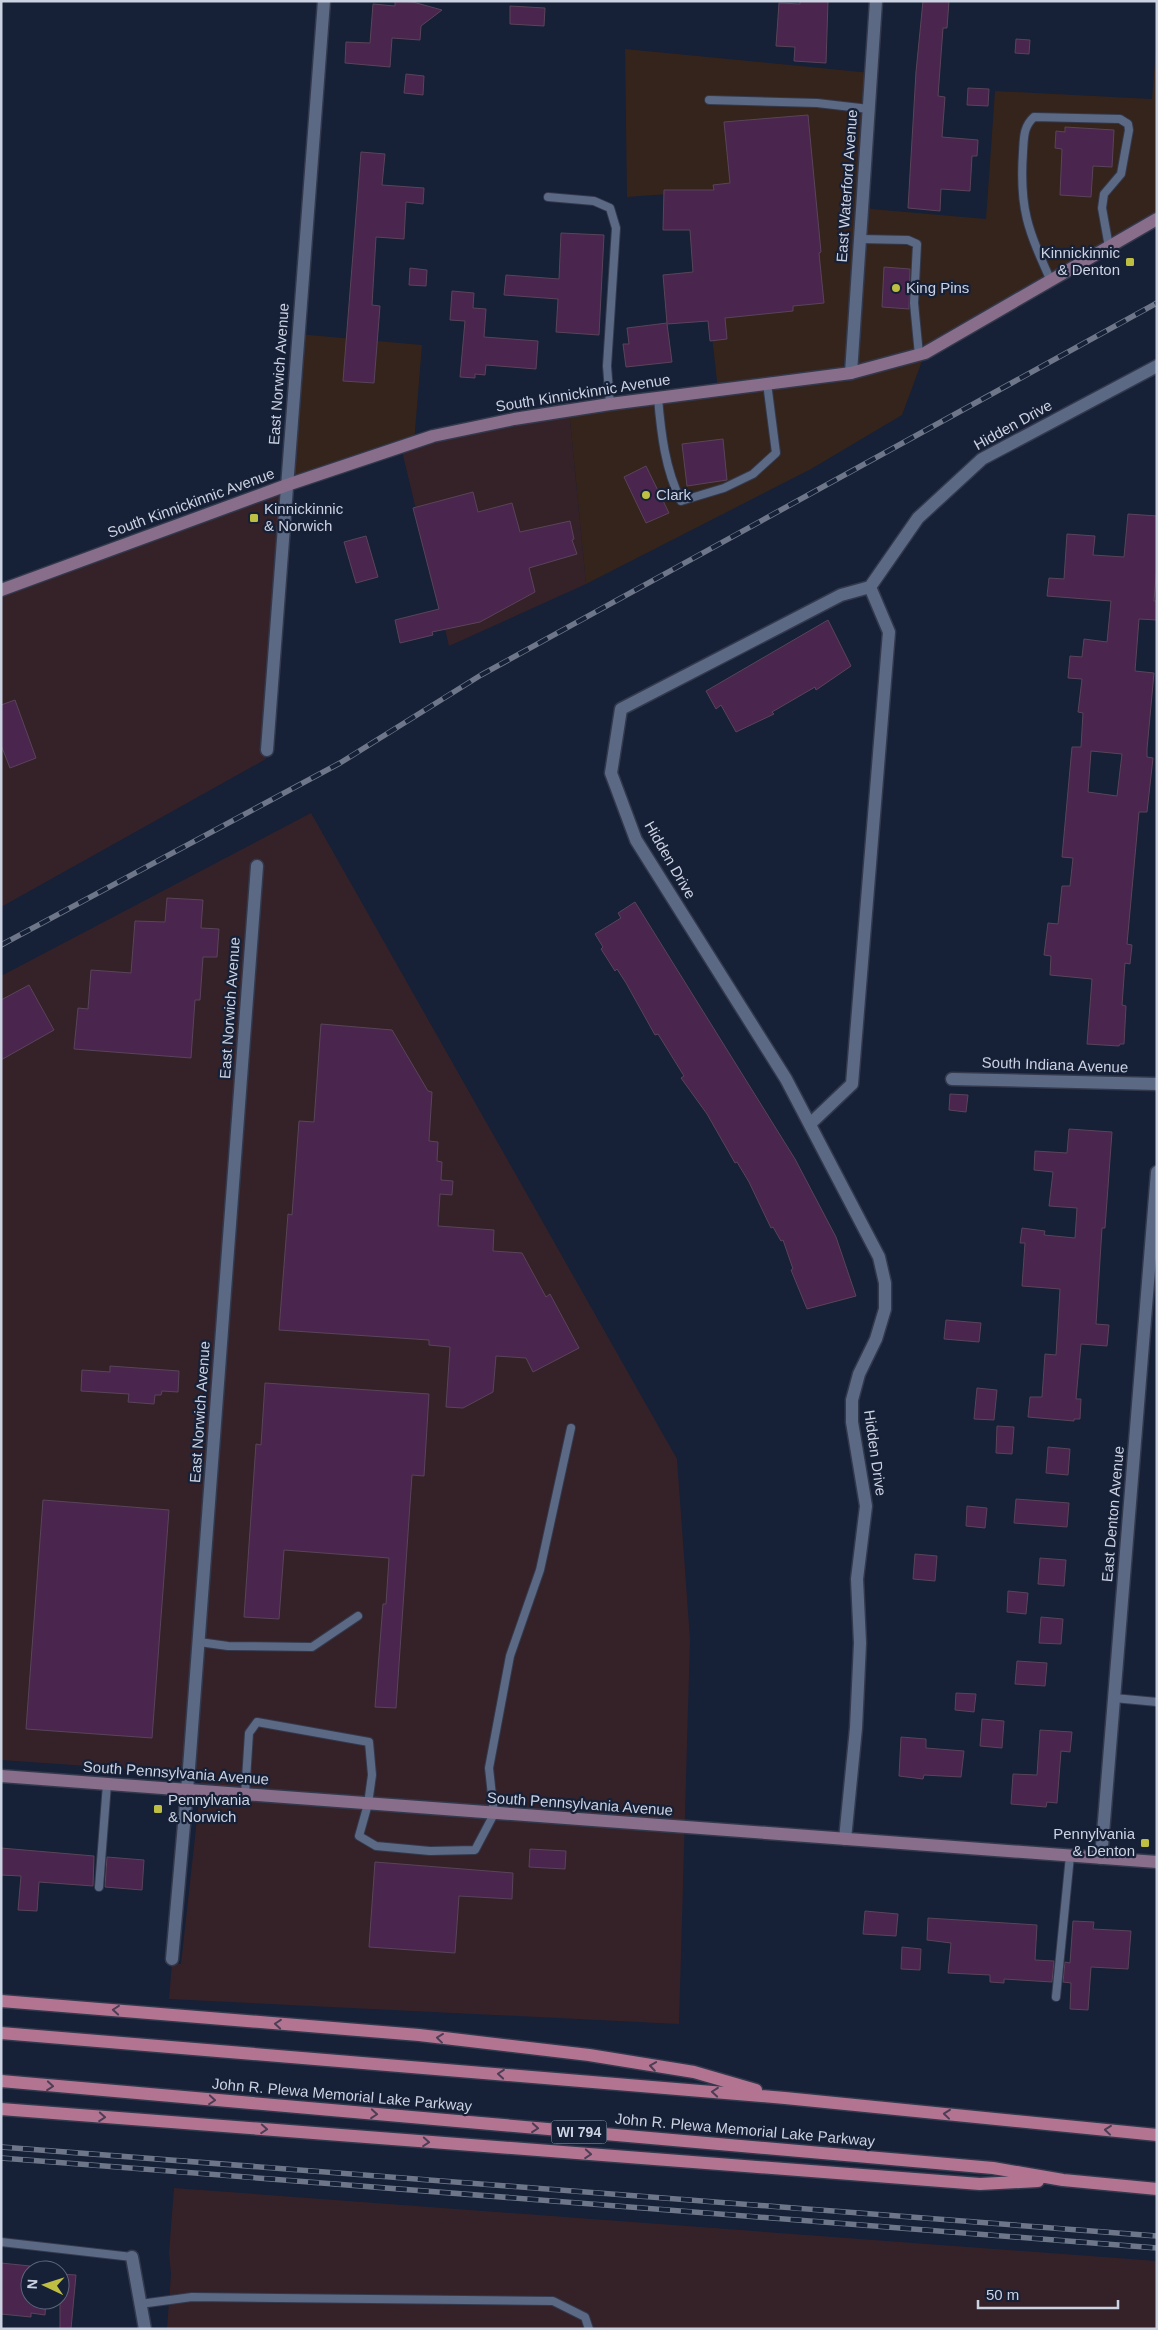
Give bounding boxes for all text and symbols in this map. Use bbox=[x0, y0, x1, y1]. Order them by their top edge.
street label: East Waterford Avenue bbox=[833, 109, 860, 263]
place label: Kinnickinnic & Denton bbox=[1041, 244, 1120, 278]
marker: Kinnickinnic & Denton bbox=[1124, 256, 1136, 268]
place label: King Pins bbox=[906, 279, 969, 296]
marker: King Pins bbox=[890, 282, 902, 294]
street label: East Norwich Avenue bbox=[265, 302, 292, 446]
street label: South Kinnickinnic Avenue bbox=[494, 370, 671, 415]
street label: Hidden Drive bbox=[971, 396, 1055, 453]
street label: South Kinnickinnic Avenue bbox=[105, 464, 277, 541]
place label: Clark bbox=[656, 486, 692, 503]
marker: Clark bbox=[640, 489, 652, 501]
place label: Kinnickinnic & Norwich bbox=[264, 500, 344, 534]
marker: Kinnickinnic & Norwich bbox=[248, 512, 260, 524]
street label: Hidden Drive bbox=[641, 818, 699, 902]
street label: East Norwich Avenue bbox=[216, 936, 243, 1080]
street label: South Indiana Avenue bbox=[981, 1053, 1129, 1076]
street label: East Norwich Avenue bbox=[186, 1340, 213, 1484]
street label: Hidden Drive bbox=[861, 1409, 890, 1497]
street label: East Denton Avenue bbox=[1098, 1445, 1127, 1583]
street label: South Pennsylvania Avenue bbox=[82, 1758, 270, 1787]
street label: South Pennsylvania Avenue bbox=[486, 1789, 674, 1818]
place label: Pennylvania & Norwich bbox=[168, 1791, 250, 1825]
marker: Pennylvania & Norwich bbox=[152, 1803, 164, 1815]
place label: Pennylvania & Denton bbox=[1053, 1825, 1136, 1859]
marker: Pennylvania & Denton bbox=[1139, 1837, 1151, 1849]
one-way arrow bbox=[112, 2005, 120, 2016]
one-way arrow bbox=[274, 2018, 282, 2029]
one-way arrow bbox=[436, 2033, 444, 2044]
one-way arrow bbox=[649, 2061, 657, 2071]
one-way arrow bbox=[497, 2069, 505, 2080]
street label: John R. Plewa Memorial Lake Parkway bbox=[211, 2075, 473, 2114]
one-way arrow bbox=[46, 2080, 54, 2091]
one-way arrow bbox=[711, 2087, 719, 2098]
one-way arrow bbox=[208, 2094, 216, 2105]
one-way arrow bbox=[370, 2108, 378, 2119]
one-way arrow bbox=[942, 2109, 950, 2120]
street label: John R. Plewa Memorial Lake Parkway bbox=[614, 2110, 876, 2149]
one-way arrow bbox=[98, 2111, 106, 2122]
road number: WI 794 bbox=[552, 2120, 606, 2144]
one-way arrow bbox=[532, 2122, 540, 2133]
one-way arrow bbox=[260, 2124, 268, 2135]
one-way arrow bbox=[1104, 2125, 1112, 2136]
one-way arrow bbox=[422, 2136, 430, 2147]
one-way arrow bbox=[585, 2149, 593, 2160]
north arrow bbox=[20, 2260, 70, 2310]
text: N bbox=[24, 2278, 40, 2290]
scale bar bbox=[978, 2278, 1118, 2310]
text: 50 m bbox=[986, 2286, 1019, 2303]

